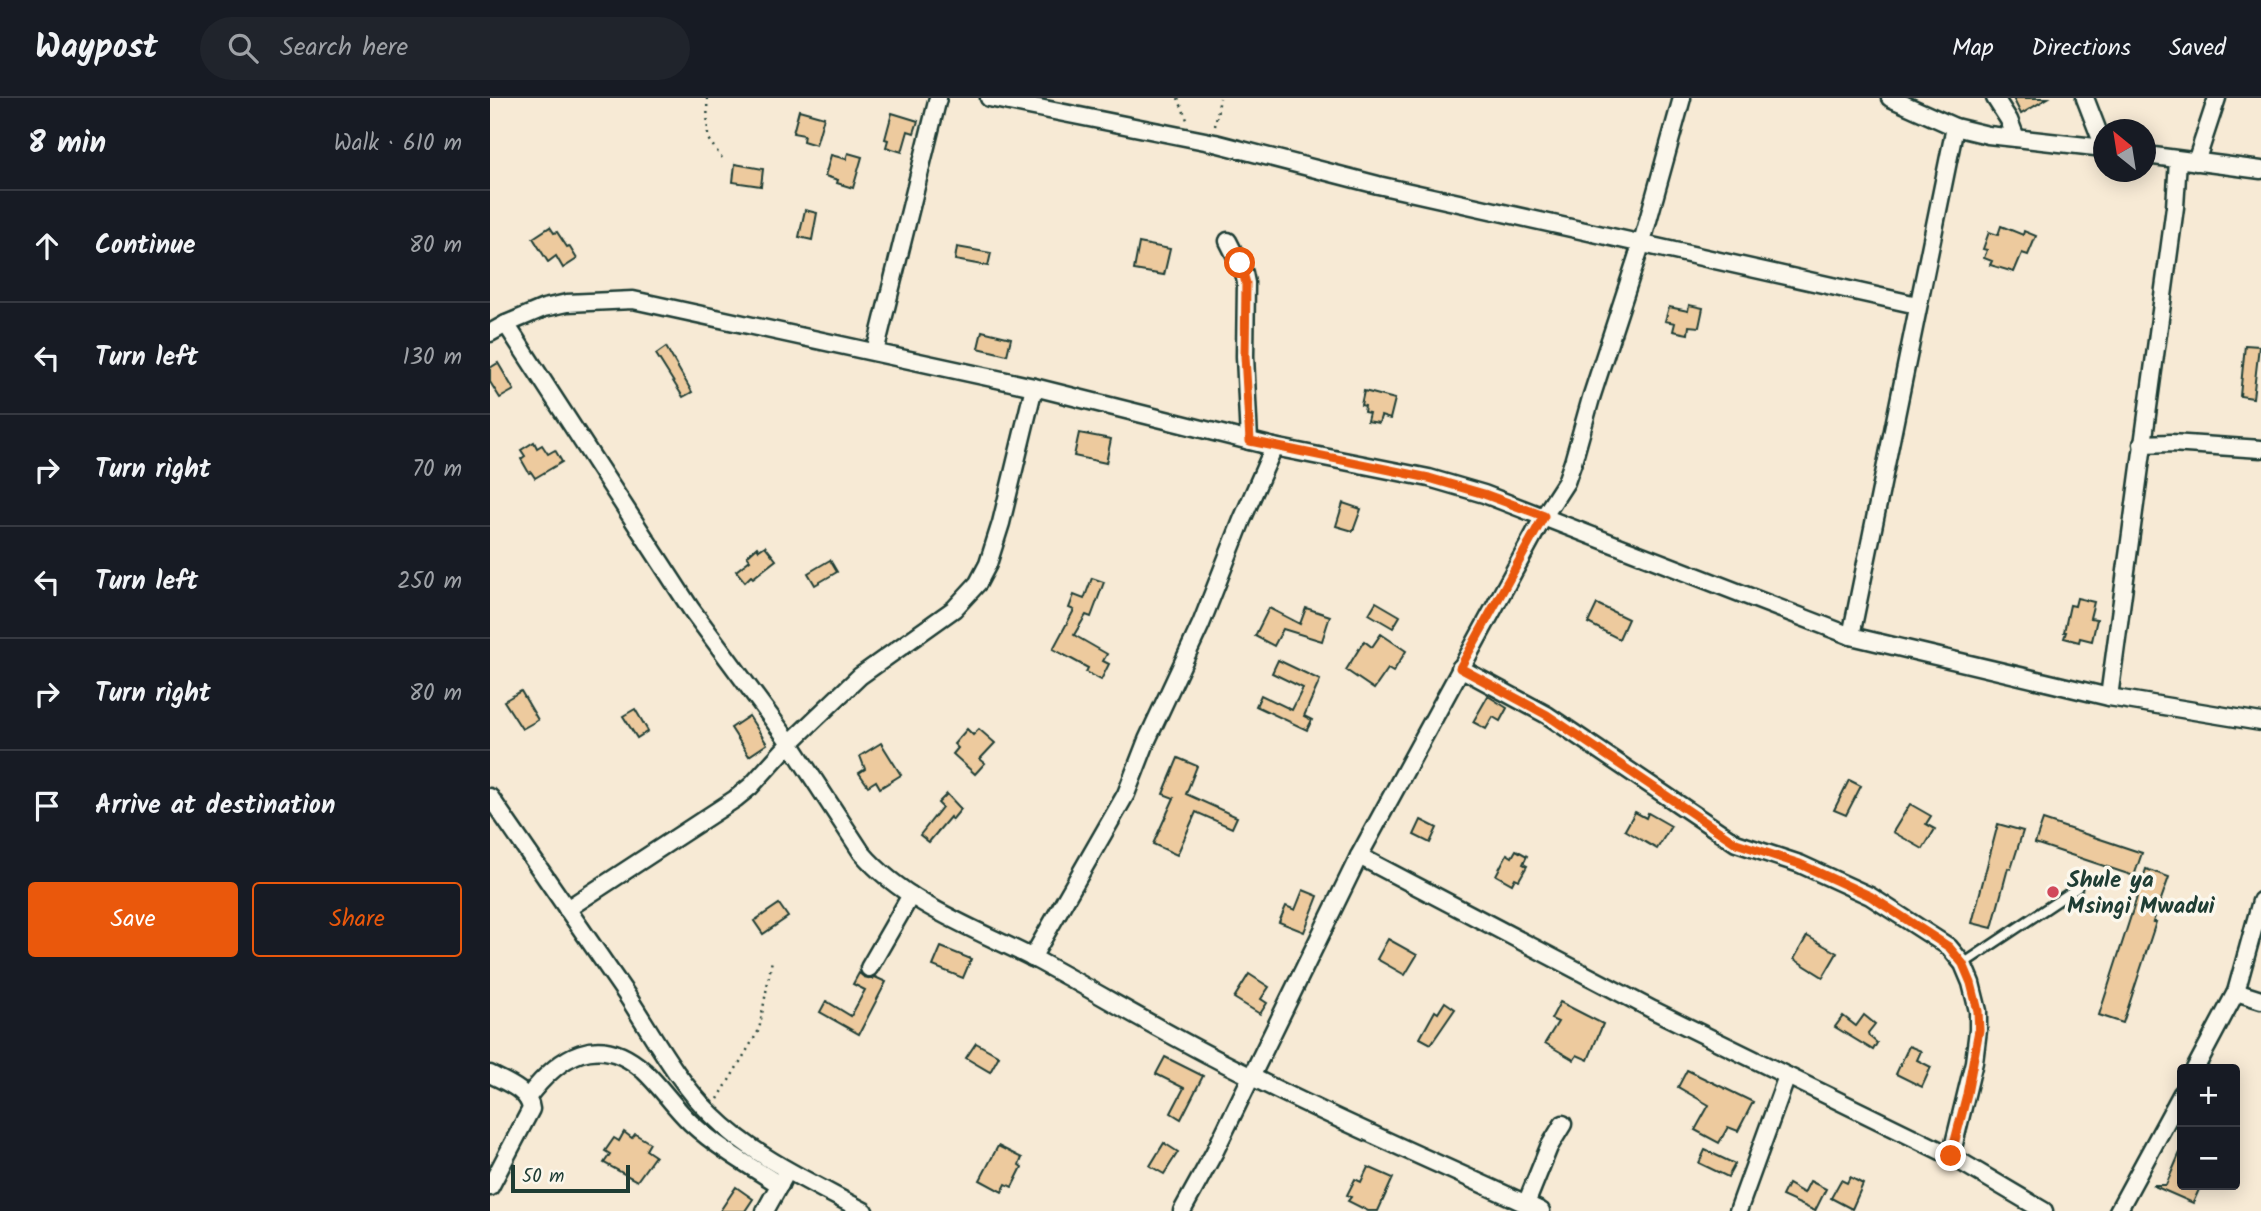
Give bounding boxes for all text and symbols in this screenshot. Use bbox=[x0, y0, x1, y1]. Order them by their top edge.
search box bbox=[200, 17, 690, 80]
text: Waypost bbox=[35, 22, 158, 75]
text: Search here bbox=[280, 27, 408, 69]
icon: search bbox=[224, 29, 262, 67]
text: Map bbox=[1952, 29, 1994, 68]
text: Directions bbox=[2032, 29, 2131, 68]
text: Saved bbox=[2169, 29, 2226, 68]
north arrow bbox=[2093, 119, 2156, 182]
text: 8 min bbox=[28, 120, 106, 168]
text: Walk · 610 m bbox=[334, 126, 462, 162]
text: Continue bbox=[95, 225, 196, 267]
icon: ahead bbox=[28, 227, 66, 265]
text: 80 m bbox=[409, 228, 462, 264]
route start bbox=[1224, 247, 1255, 278]
text: Turn left bbox=[95, 337, 198, 379]
icon: left bbox=[28, 339, 66, 377]
text: 130 m bbox=[403, 340, 462, 376]
text: Turn right bbox=[95, 449, 211, 491]
icon: right bbox=[28, 451, 66, 489]
text: 70 m bbox=[412, 452, 462, 488]
text: Turn left bbox=[95, 561, 198, 603]
icon: left bbox=[28, 563, 66, 601]
text: 250 m bbox=[397, 564, 462, 600]
text: Turn right bbox=[95, 673, 211, 715]
icon: right bbox=[28, 675, 66, 713]
text: 80 m bbox=[409, 676, 462, 712]
text: Arrive at destination bbox=[95, 785, 335, 827]
icon: arrive bbox=[28, 787, 66, 825]
place label: Shule ya Msingi Mwadui bbox=[2067, 863, 2216, 925]
button: Save bbox=[28, 882, 238, 957]
button: Share bbox=[252, 882, 462, 957]
marker: Shule ya Msingi Mwadui bbox=[2045, 884, 2061, 900]
map controls bbox=[2177, 1064, 2240, 1190]
button: + bbox=[2177, 1064, 2240, 1127]
button: − bbox=[2177, 1127, 2240, 1190]
route end bbox=[1935, 1140, 1966, 1171]
scale bar bbox=[511, 1162, 630, 1194]
text: 50 m bbox=[522, 1162, 564, 1192]

